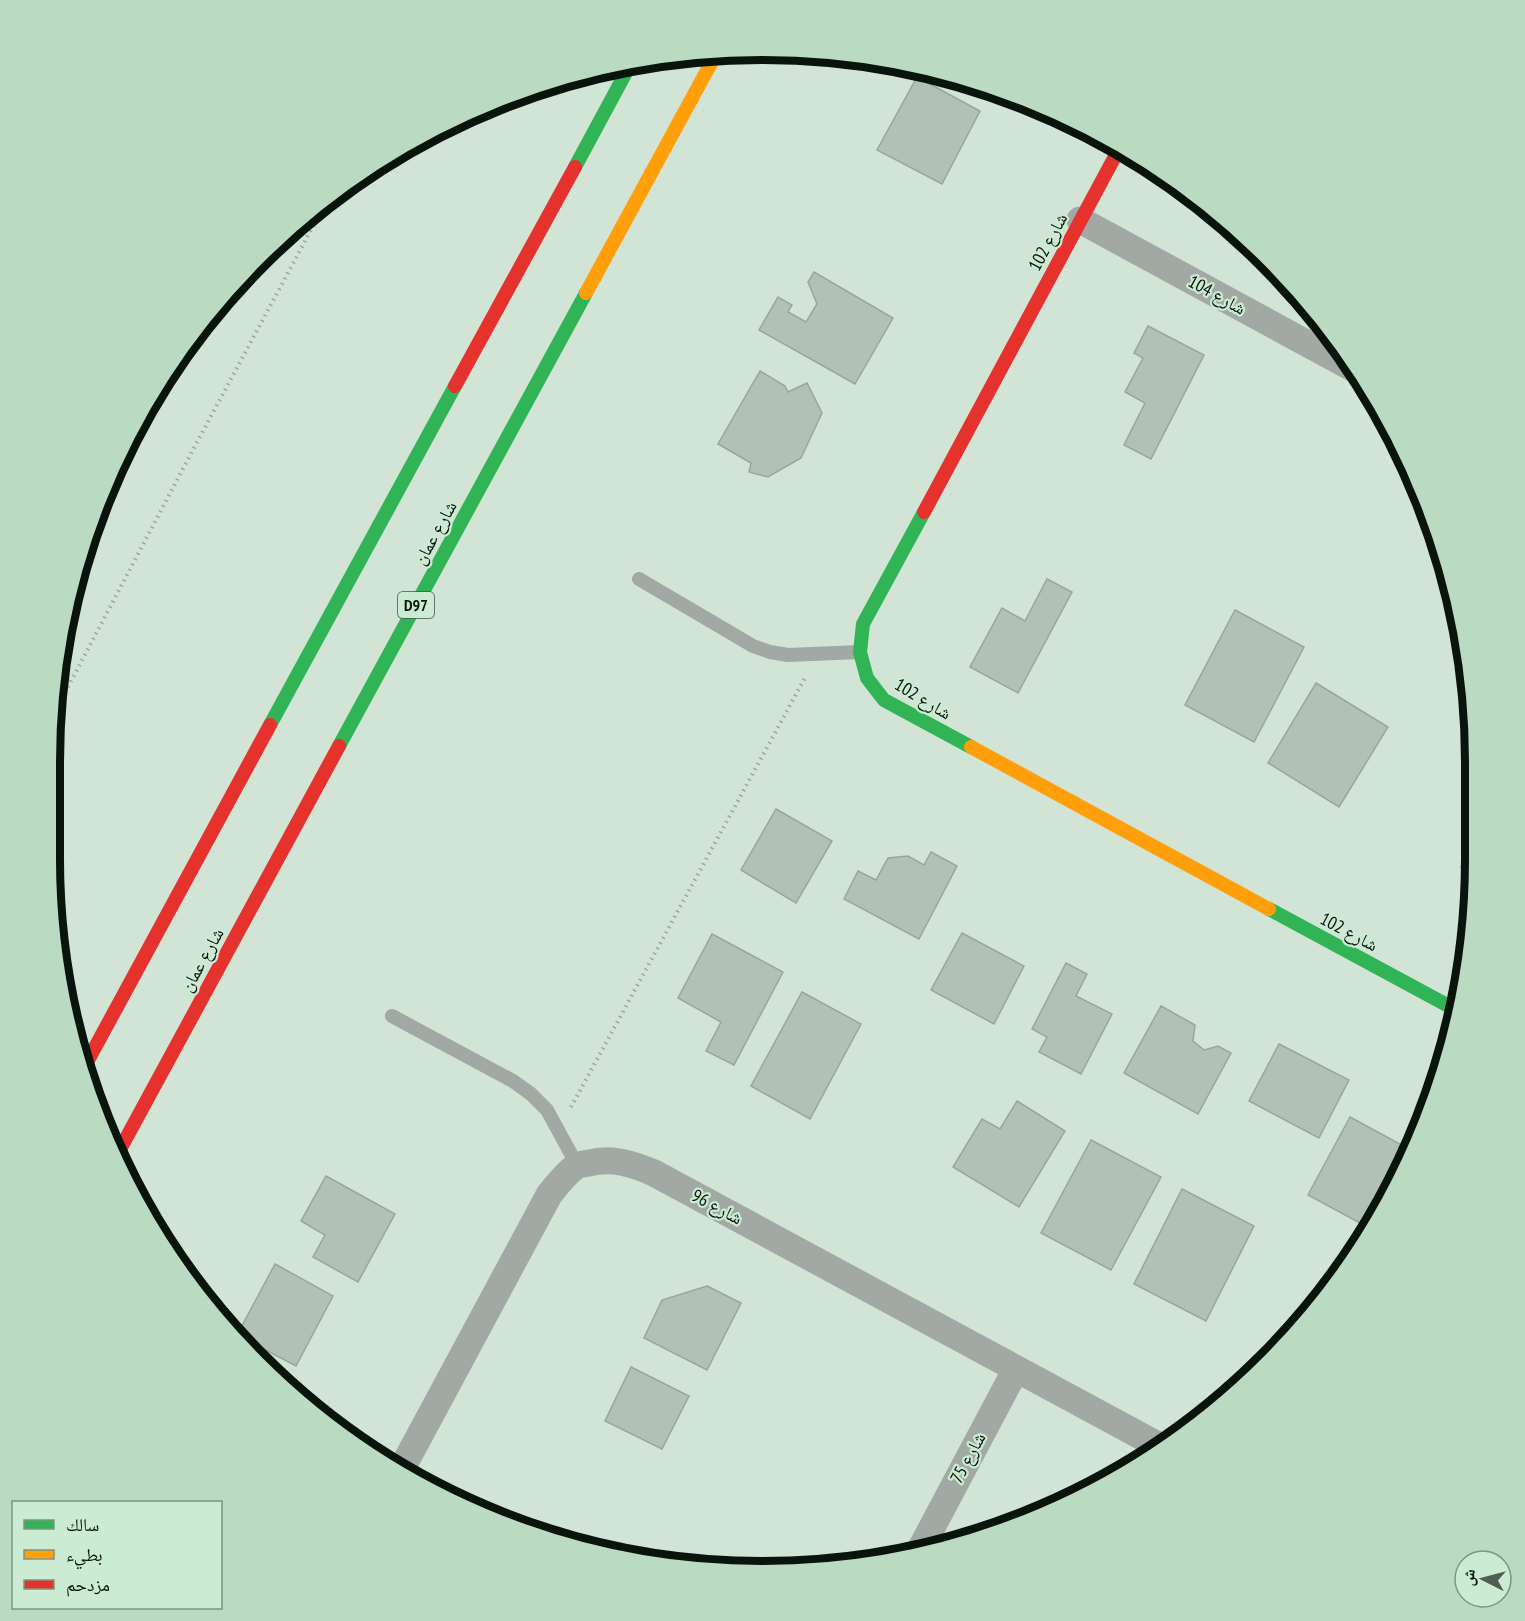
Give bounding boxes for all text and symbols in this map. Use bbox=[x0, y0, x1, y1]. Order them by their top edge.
street label: شارع 102 bbox=[1023, 209, 1072, 275]
street label: شارع 104 bbox=[1184, 269, 1250, 320]
street label: شارع عمان bbox=[408, 497, 462, 569]
road number: D97 bbox=[398, 592, 434, 618]
street label: شارع 102 bbox=[891, 673, 956, 724]
street label: شارع 102 bbox=[1316, 907, 1382, 956]
street label: شارع عمان bbox=[175, 924, 229, 996]
street label: شارع 96 bbox=[688, 1184, 747, 1229]
street label: شارع 75 bbox=[945, 1428, 990, 1487]
legend bbox=[12, 1501, 222, 1609]
text: سالك bbox=[66, 1513, 99, 1536]
text: بطيء bbox=[66, 1543, 103, 1570]
north arrow bbox=[1453, 1549, 1513, 1609]
text: ش bbox=[1457, 1568, 1479, 1587]
text: مزدحم bbox=[66, 1573, 110, 1597]

